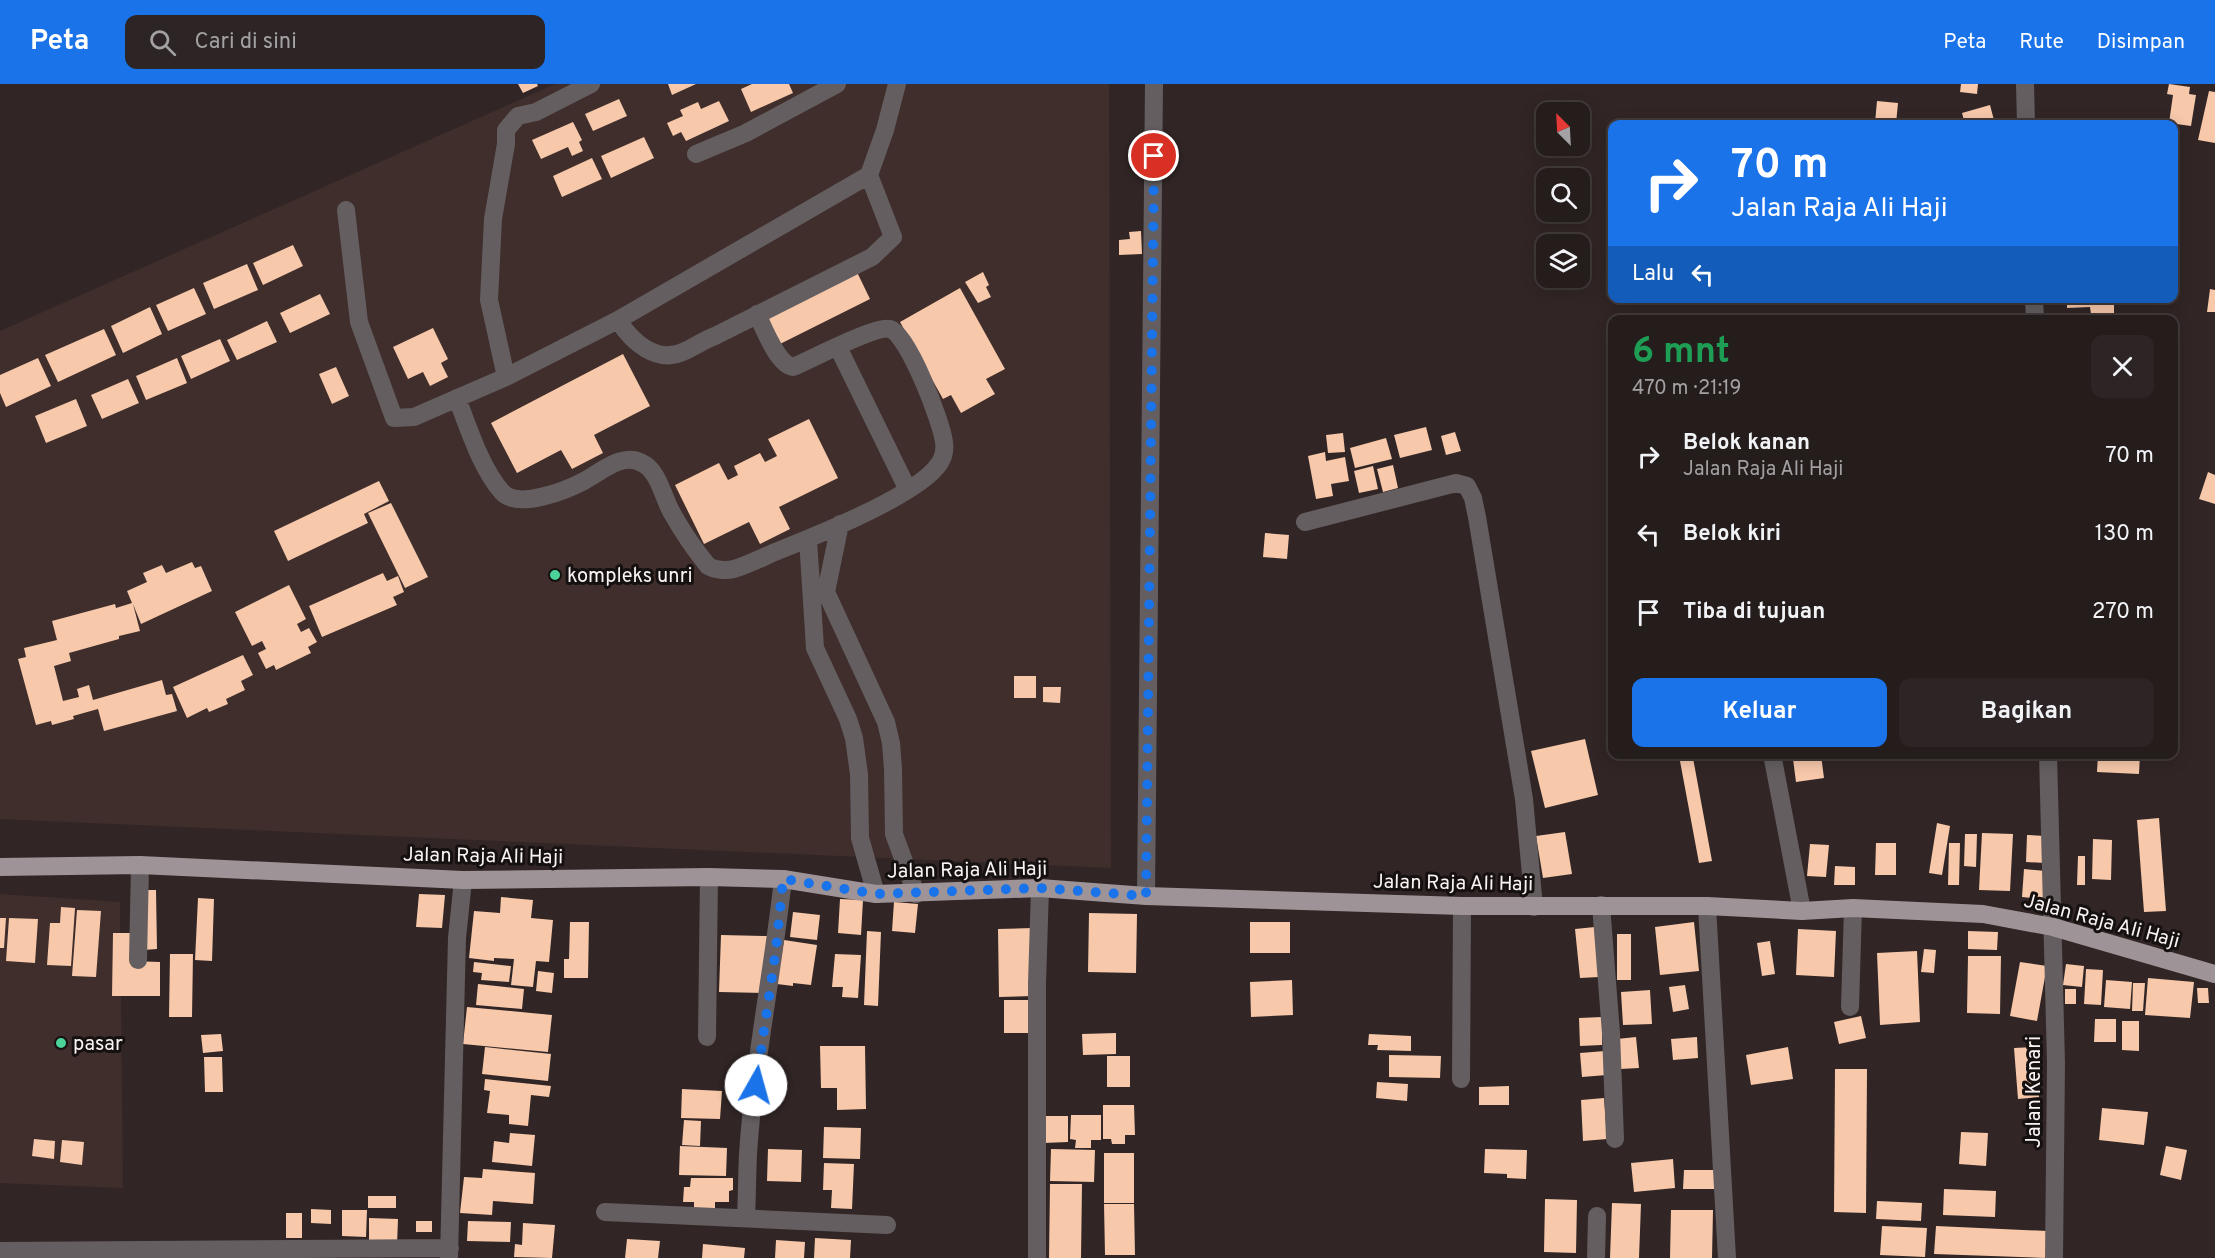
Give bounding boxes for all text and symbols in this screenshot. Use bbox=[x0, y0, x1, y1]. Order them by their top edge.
search box bbox=[125, 15, 545, 69]
text: Peta bbox=[30, 24, 89, 60]
icon: search bbox=[146, 26, 179, 59]
text: Cari di sini bbox=[194, 29, 297, 56]
text: Peta bbox=[1943, 29, 1986, 56]
text: Rute bbox=[2019, 29, 2064, 56]
text: Disimpan bbox=[2097, 29, 2185, 56]
north arrow bbox=[1536, 102, 1590, 156]
map controls bbox=[1536, 102, 1590, 288]
pin bbox=[1128, 130, 1179, 181]
icon: arrive bbox=[1137, 139, 1170, 172]
text: 70 m bbox=[1731, 140, 1829, 193]
icon: right bbox=[1632, 144, 1710, 222]
button: search bbox=[1536, 168, 1590, 222]
text: Jalan Raja Ali Haji bbox=[1731, 192, 1948, 226]
button: layers bbox=[1536, 234, 1590, 288]
icon: left bbox=[1686, 258, 1719, 291]
text: Lalu bbox=[1632, 261, 1674, 288]
text: 6 mnt bbox=[1632, 330, 1730, 376]
button: close bbox=[2091, 335, 2154, 398]
text: 470 m · 21:19 bbox=[1632, 376, 1742, 402]
text: Belok kanan bbox=[1683, 430, 1810, 457]
icon: right bbox=[1632, 440, 1665, 473]
text: 70 m bbox=[2105, 443, 2154, 470]
text: Jalan Raja Ali Haji bbox=[1683, 457, 1843, 483]
icon: left bbox=[1632, 518, 1665, 551]
text: Belok kiri bbox=[1683, 521, 1781, 548]
text: 130 m bbox=[2095, 521, 2154, 548]
place label: kompleks unri bbox=[567, 564, 693, 590]
marker: kompleks unri bbox=[548, 568, 562, 582]
icon: arrive bbox=[1632, 596, 1665, 629]
text: Tiba di tujuan bbox=[1683, 599, 1825, 626]
text: 270 m bbox=[2092, 599, 2154, 626]
button: Keluar bbox=[1632, 678, 1887, 747]
button: Bagikan bbox=[1899, 678, 2154, 747]
street label: Jalan Raja Ali Haji bbox=[403, 843, 563, 871]
street label: Jalan Raja Ali Haji bbox=[887, 857, 1047, 885]
street label: Jalan Raja Ali Haji bbox=[1373, 870, 1533, 898]
street label: Jalan Raja Ali Haji bbox=[2021, 889, 2182, 955]
place label: pasar bbox=[73, 1032, 123, 1058]
marker: pasar bbox=[54, 1036, 68, 1050]
street label: Jalan Kenari bbox=[2022, 1036, 2048, 1148]
position arrow bbox=[724, 1053, 788, 1117]

